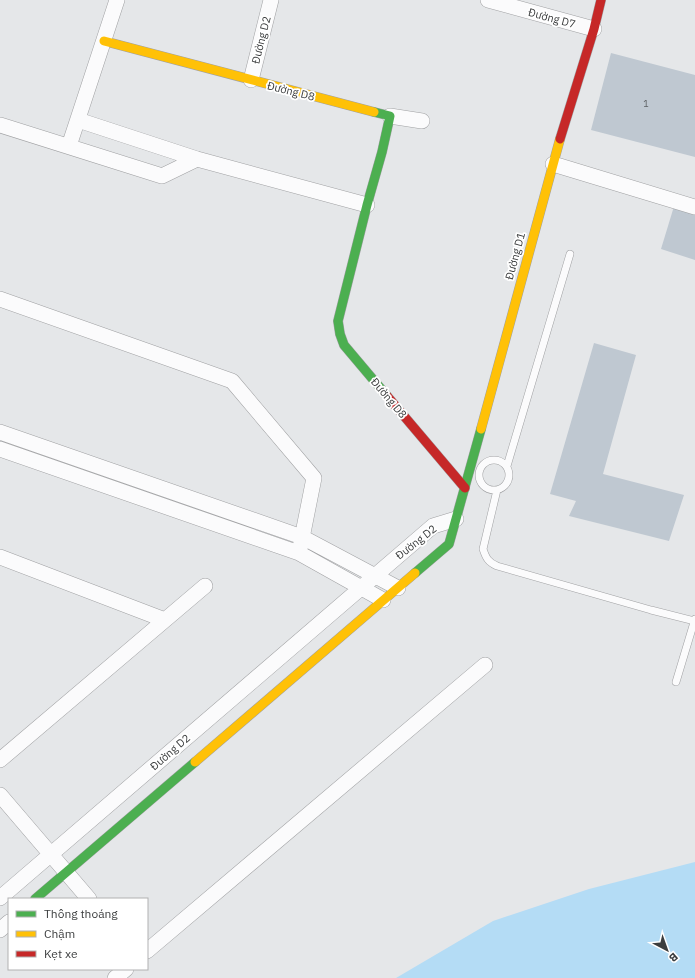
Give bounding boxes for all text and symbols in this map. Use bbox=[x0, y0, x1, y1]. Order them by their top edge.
street label: Đường D7 bbox=[527, 5, 577, 31]
street label: Đường D2 bbox=[248, 15, 274, 65]
street label: Đường D8 bbox=[266, 78, 316, 104]
house number: 1 bbox=[643, 98, 649, 109]
street label: Đường D1 bbox=[502, 230, 528, 281]
street label: Đường D8 bbox=[368, 375, 410, 421]
street label: Đường D2 bbox=[393, 522, 439, 562]
street label: Đường D2 bbox=[147, 731, 193, 773]
legend bbox=[8, 898, 148, 970]
text: Thông thoáng bbox=[44, 906, 118, 921]
text: Chậm bbox=[44, 926, 75, 941]
north arrow bbox=[647, 930, 687, 970]
text: Kẹt xe bbox=[44, 946, 78, 961]
text: B bbox=[666, 950, 681, 965]

